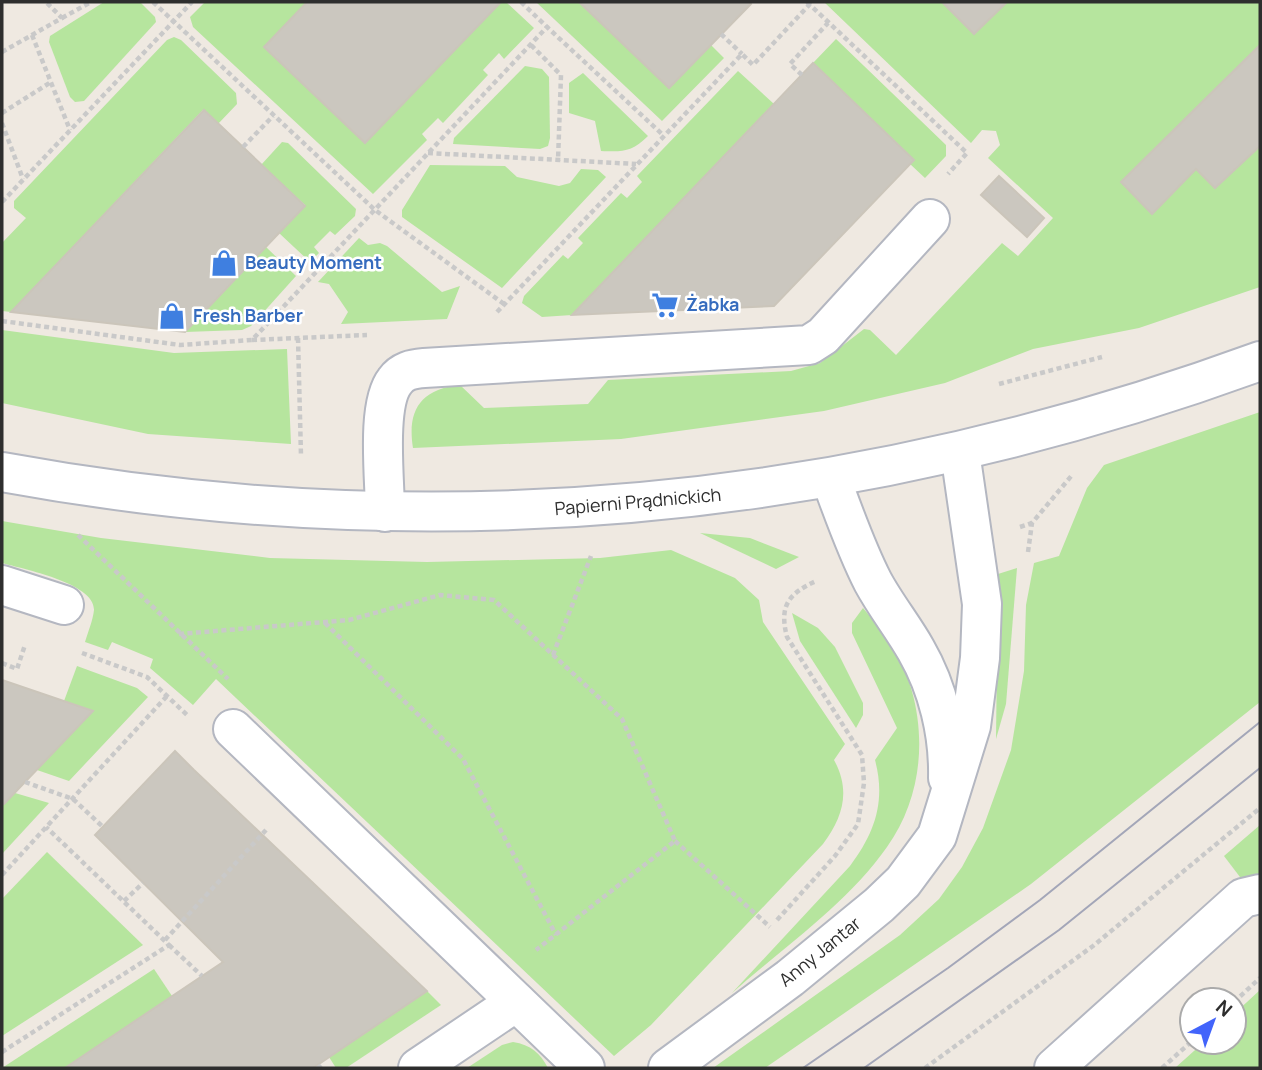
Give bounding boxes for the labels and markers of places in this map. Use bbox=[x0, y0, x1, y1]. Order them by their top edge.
shop icon: Beauty Moment bbox=[209, 248, 239, 278]
place label: Beauty Moment bbox=[245, 250, 382, 274]
supermarket icon: Żabka bbox=[650, 290, 680, 320]
place label: Żabka bbox=[686, 292, 739, 316]
shop icon: Fresh Barber bbox=[157, 301, 187, 331]
place label: Fresh Barber bbox=[193, 303, 303, 327]

